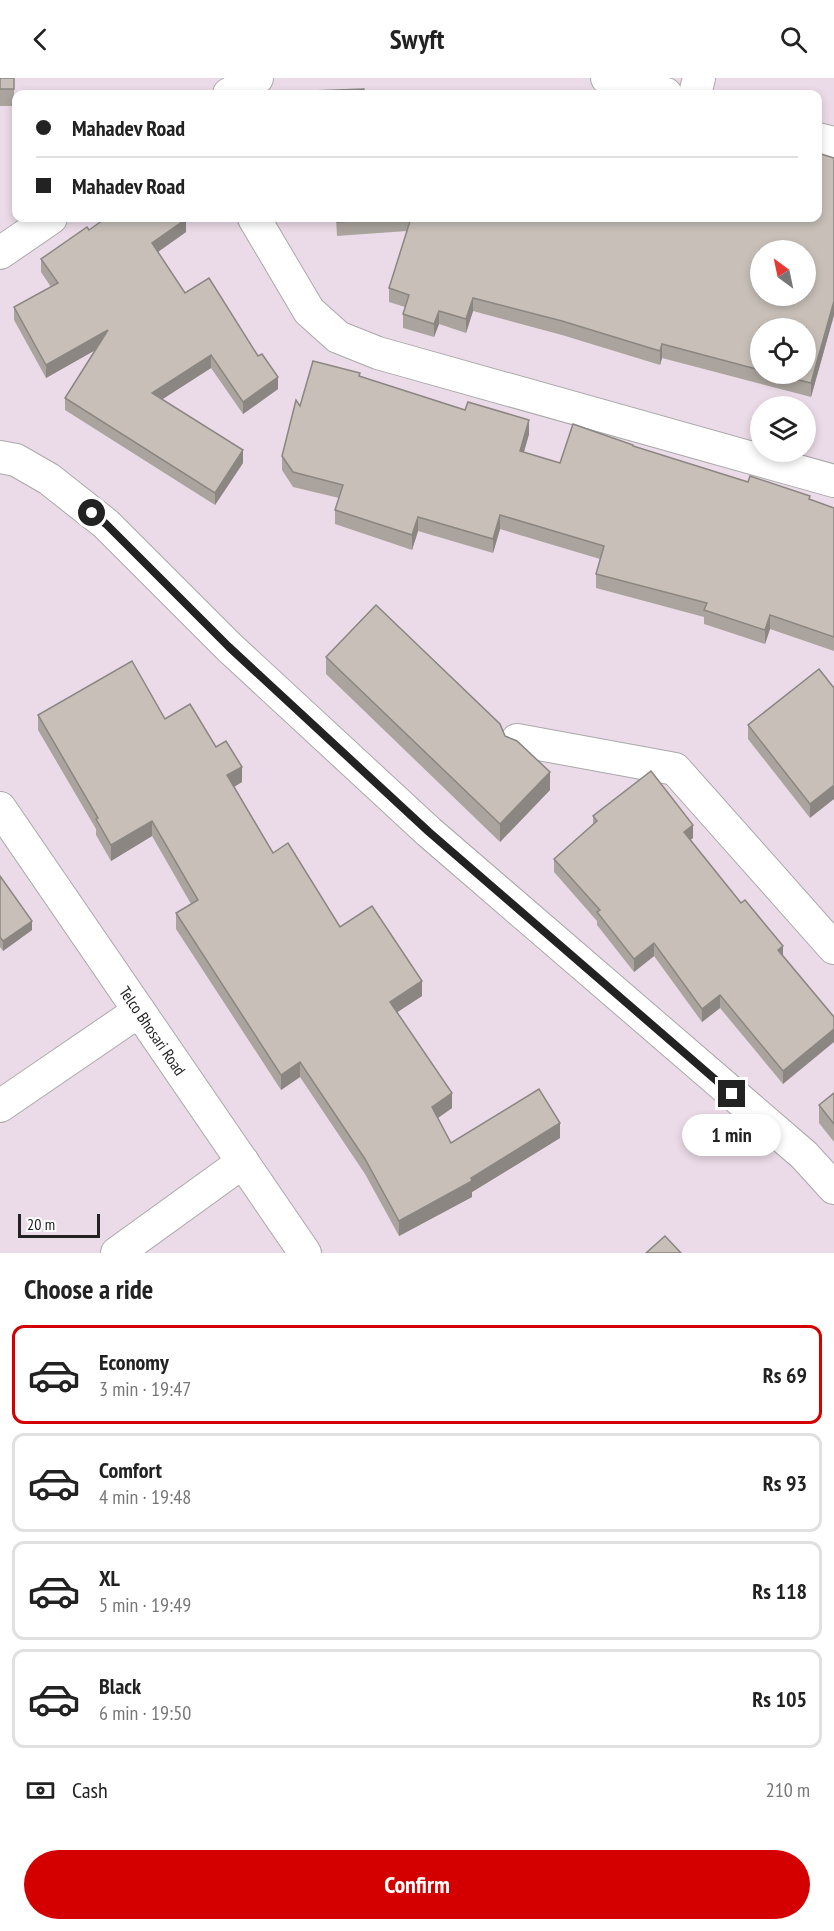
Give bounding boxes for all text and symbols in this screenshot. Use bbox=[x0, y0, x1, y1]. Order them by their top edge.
text: Swyft bbox=[390, 22, 444, 56]
icon: back bbox=[24, 23, 57, 56]
icon: search bbox=[777, 23, 810, 56]
text: Mahadev Road bbox=[72, 114, 185, 142]
text: Mahadev Road bbox=[72, 172, 185, 200]
north arrow bbox=[750, 240, 816, 306]
map controls bbox=[750, 240, 816, 462]
button: locate bbox=[750, 318, 816, 384]
button: layers bbox=[750, 396, 816, 462]
route start bbox=[78, 499, 105, 526]
street label: Telco Bhosari Road bbox=[115, 982, 190, 1079]
route end bbox=[718, 1080, 745, 1107]
callout: 1 min bbox=[682, 1115, 782, 1157]
text: 1 min bbox=[711, 1122, 752, 1148]
scale bar bbox=[18, 1211, 100, 1238]
text: 20 m bbox=[27, 1214, 55, 1234]
text: Choose a ride bbox=[24, 1272, 153, 1306]
icon: car bbox=[27, 1348, 81, 1402]
text: Economy bbox=[99, 1348, 169, 1376]
text: Rs 69 bbox=[763, 1361, 807, 1389]
text: 3 min · 19:47 bbox=[99, 1376, 191, 1402]
icon: car bbox=[27, 1456, 81, 1510]
text: Comfort bbox=[99, 1456, 162, 1484]
text: Rs 93 bbox=[763, 1469, 807, 1497]
text: 4 min · 19:48 bbox=[99, 1484, 191, 1510]
icon: car bbox=[27, 1564, 81, 1618]
text: XL bbox=[99, 1564, 120, 1592]
text: Rs 118 bbox=[752, 1577, 807, 1605]
text: 5 min · 19:49 bbox=[99, 1592, 191, 1618]
icon: car bbox=[27, 1672, 81, 1726]
text: Black bbox=[99, 1672, 141, 1700]
text: Rs 105 bbox=[752, 1685, 807, 1713]
text: 6 min · 19:50 bbox=[99, 1700, 191, 1726]
icon: cash bbox=[24, 1774, 57, 1807]
text: Cash bbox=[72, 1776, 108, 1804]
text: 210 m bbox=[766, 1777, 810, 1803]
button: Confirm bbox=[24, 1850, 810, 1919]

